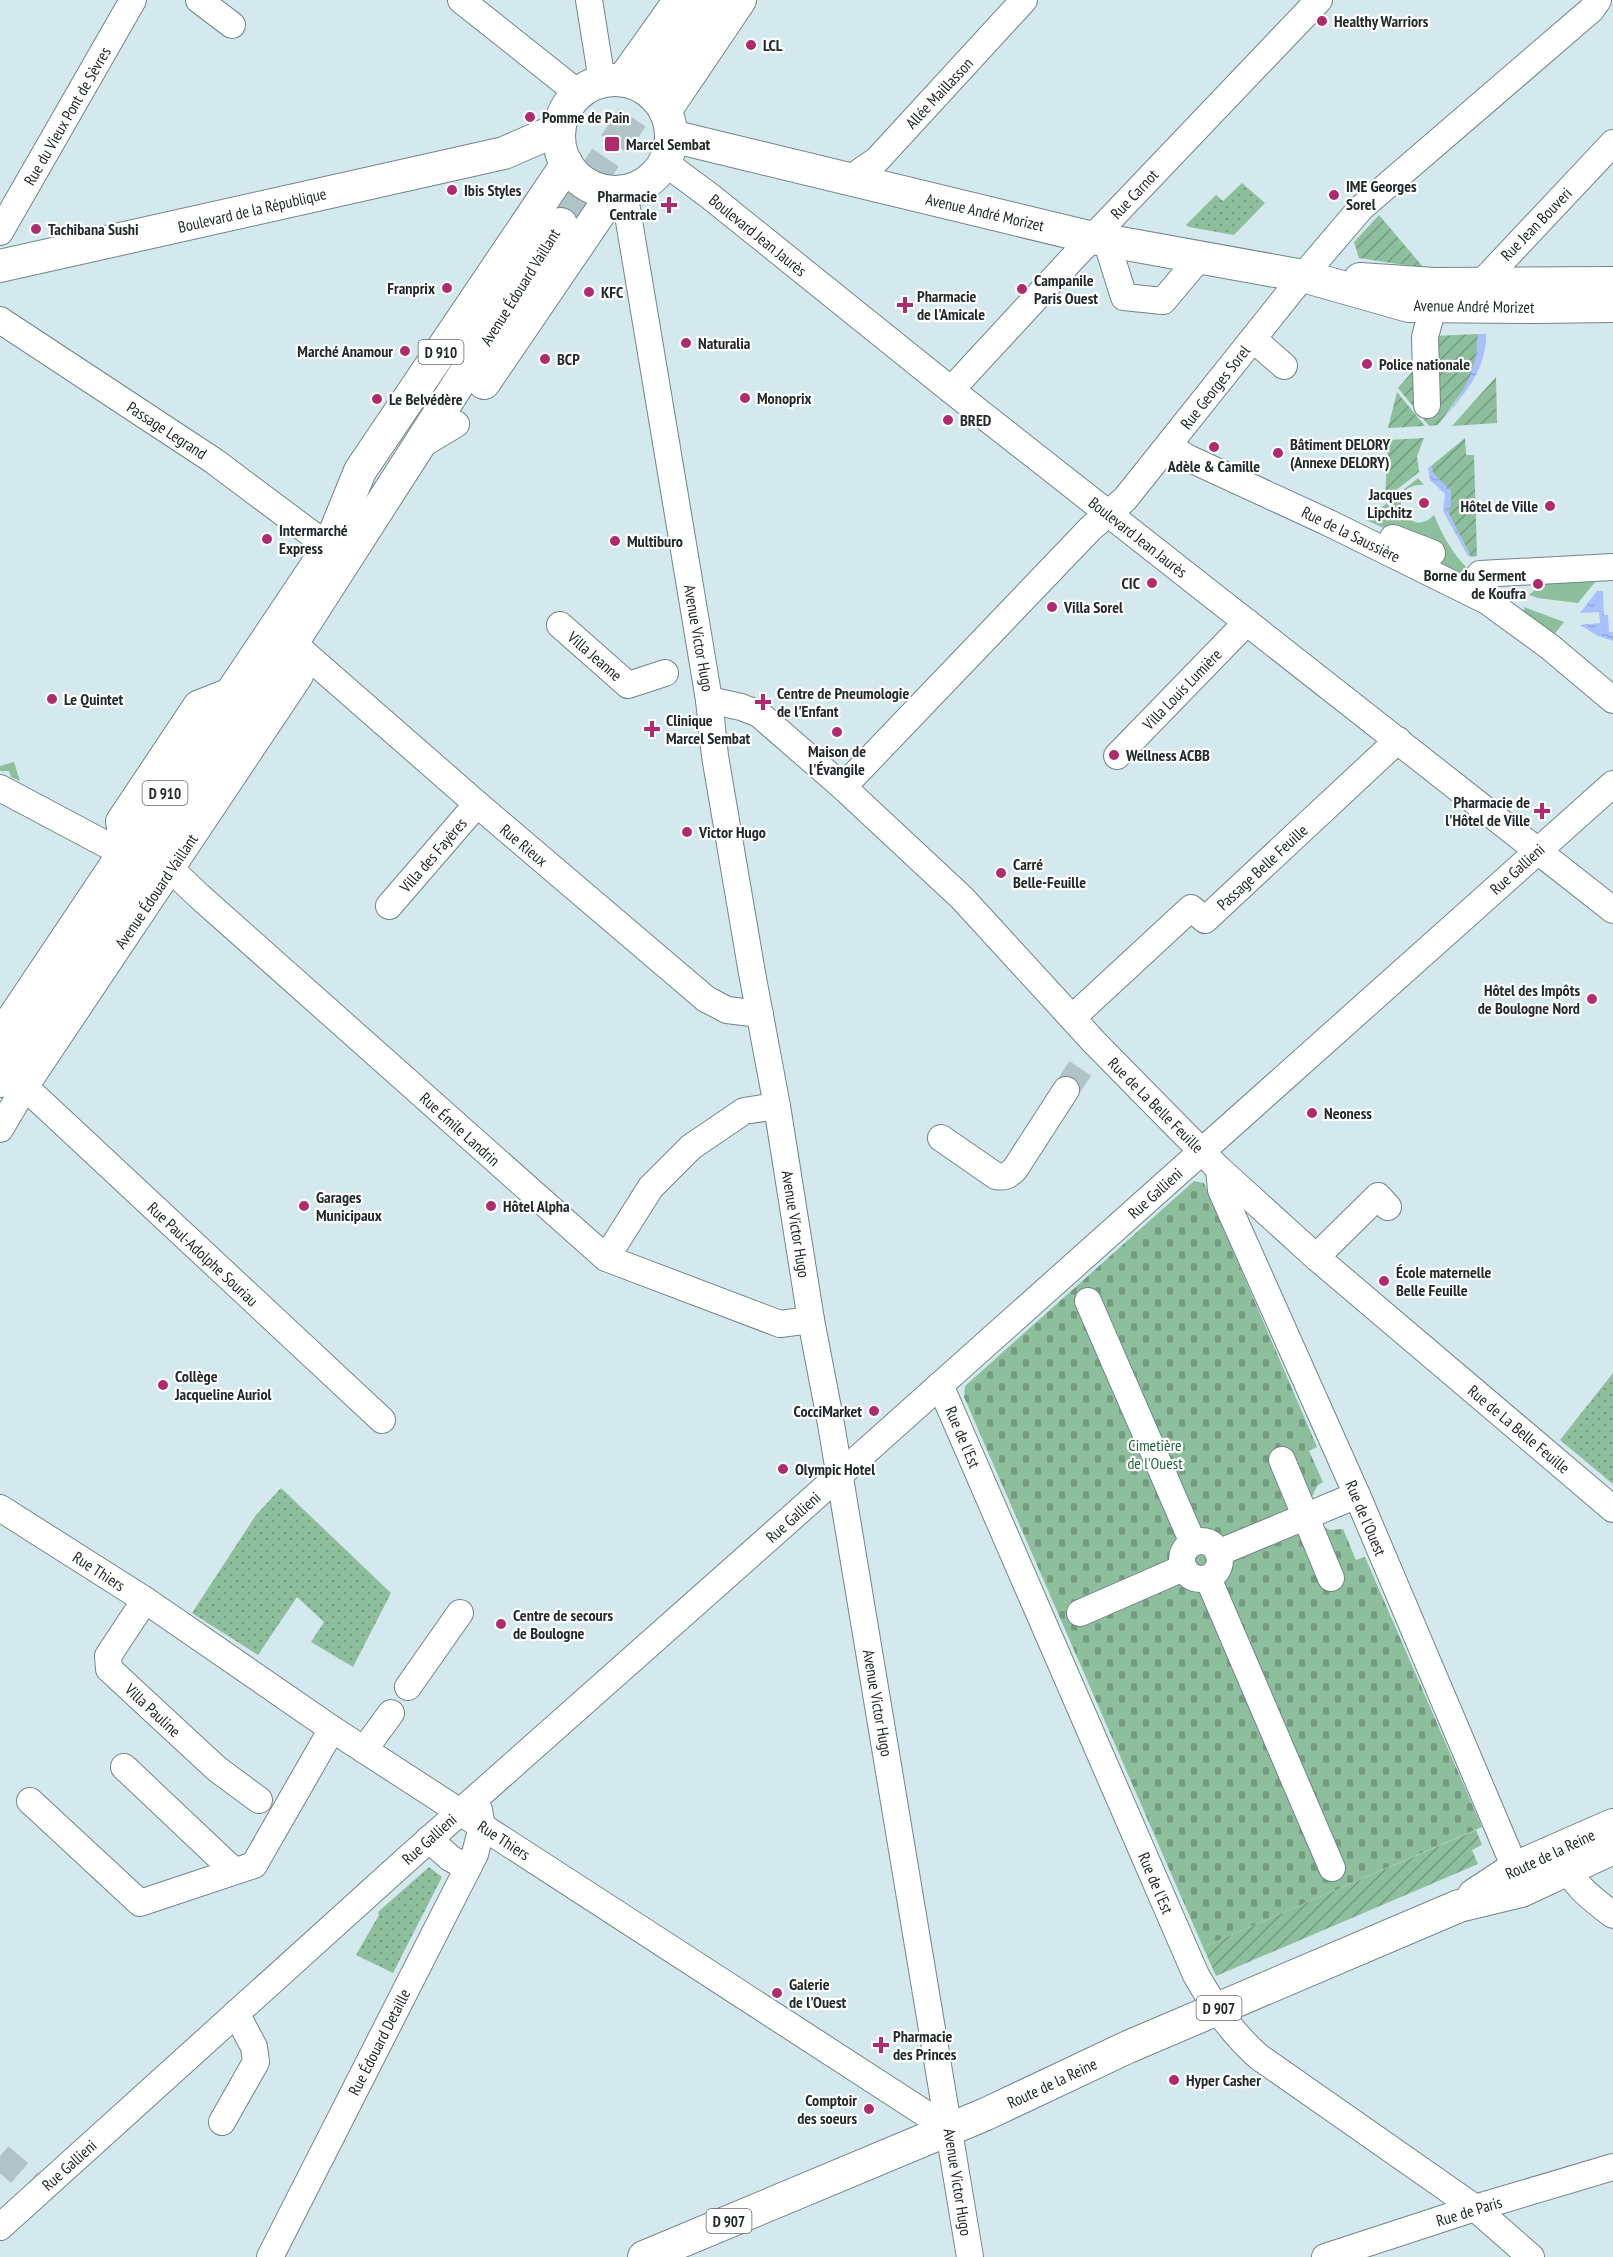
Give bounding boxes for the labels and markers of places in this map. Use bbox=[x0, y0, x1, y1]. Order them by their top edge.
place label: Healthy Warriors bbox=[1334, 11, 1429, 31]
marker: Healthy Warriors bbox=[1315, 14, 1329, 28]
place label: LCL bbox=[763, 35, 783, 55]
marker: LCL bbox=[744, 38, 758, 52]
place label: Pomme de Pain bbox=[542, 107, 630, 127]
marker: Pomme de Pain bbox=[523, 110, 537, 124]
place label: Marcel Sembat bbox=[626, 134, 711, 154]
marker: Marcel Sembat bbox=[603, 135, 621, 153]
place label: IME Georges Sorel bbox=[1346, 176, 1417, 214]
place label: Ibis Styles bbox=[464, 180, 522, 200]
marker: Ibis Styles bbox=[445, 183, 459, 197]
place label: Pharmacie Centrale bbox=[598, 186, 657, 224]
marker: IME Georges Sorel bbox=[1327, 188, 1341, 202]
marker: Pharmacie Centrale bbox=[662, 198, 676, 212]
place label: Tachibana Sushi bbox=[48, 219, 139, 239]
marker: Tachibana Sushi bbox=[29, 222, 43, 236]
place label: Campanile Paris Ouest bbox=[1034, 270, 1098, 308]
place label: Franprix bbox=[387, 278, 435, 298]
marker: Franprix bbox=[440, 281, 454, 295]
place label: KFC bbox=[601, 282, 624, 302]
marker: Campanile Paris Ouest bbox=[1015, 282, 1029, 296]
marker: KFC bbox=[582, 285, 596, 299]
place label: Pharmacie de l'Amicale bbox=[917, 286, 985, 324]
marker: Pharmacie de l'Amicale bbox=[898, 298, 912, 312]
place label: Naturalia bbox=[698, 333, 751, 353]
marker: Naturalia bbox=[679, 336, 693, 350]
place label: Marché Anamour bbox=[297, 341, 393, 361]
marker: Marché Anamour bbox=[398, 344, 412, 358]
place label: BCP bbox=[557, 349, 580, 369]
marker: BCP bbox=[538, 352, 552, 366]
place label: Police nationale bbox=[1379, 354, 1470, 374]
marker: Police nationale bbox=[1360, 357, 1374, 371]
place label: Monoprix bbox=[757, 388, 812, 408]
place label: Le Belvédère bbox=[389, 389, 463, 409]
marker: Monoprix bbox=[738, 391, 752, 405]
marker: Le Belvédère bbox=[370, 392, 384, 406]
place label: BRED bbox=[960, 410, 992, 430]
marker: BRED bbox=[941, 413, 955, 427]
place label: Bâtiment DELORY (Annexe DELORY) bbox=[1290, 434, 1390, 472]
marker: Adèle & Camille bbox=[1207, 440, 1221, 454]
marker: Bâtiment DELORY (Annexe DELORY) bbox=[1271, 446, 1285, 460]
place label: Adèle & Camille bbox=[1167, 456, 1260, 476]
place label: Jacques Lipchitz bbox=[1367, 484, 1412, 522]
marker: Jacques Lipchitz bbox=[1417, 496, 1431, 510]
place label: Hôtel de Ville bbox=[1461, 496, 1538, 516]
marker: Hôtel de Ville bbox=[1543, 499, 1557, 513]
place label: Intermarché Express bbox=[279, 520, 348, 558]
place label: Multiburo bbox=[627, 531, 683, 551]
marker: Intermarché Express bbox=[260, 532, 274, 546]
marker: Multiburo bbox=[608, 534, 622, 548]
place label: Borne du Serment de Koufra bbox=[1424, 565, 1526, 603]
place label: CIC bbox=[1122, 573, 1141, 593]
marker: CIC bbox=[1145, 576, 1159, 590]
marker: Borne du Serment de Koufra bbox=[1531, 577, 1545, 591]
place label: Villa Sorel bbox=[1063, 597, 1123, 617]
marker: Villa Sorel bbox=[1045, 600, 1059, 614]
place label: Centre de Pneumologie de l'Enfant bbox=[777, 683, 909, 721]
place label: Le Quintet bbox=[64, 689, 124, 709]
marker: Le Quintet bbox=[45, 692, 59, 706]
marker: Centre de Pneumologie de l'Enfant bbox=[754, 693, 772, 711]
place label: Clinique Marcel Sembat bbox=[666, 710, 751, 748]
marker: Clinique Marcel Sembat bbox=[643, 720, 661, 738]
marker: Maison de l'Évangile bbox=[830, 725, 844, 739]
place label: Maison de l'Évangile bbox=[808, 741, 866, 779]
place label: Wellness ACBB bbox=[1125, 745, 1210, 765]
marker: Wellness ACBB bbox=[1107, 748, 1121, 762]
place label: Pharmacie de l'Hôtel de Ville bbox=[1445, 792, 1530, 830]
marker: Pharmacie de l'Hôtel de Ville bbox=[1535, 804, 1549, 818]
place label: Victor Hugo bbox=[698, 822, 766, 842]
marker: Victor Hugo bbox=[680, 825, 694, 839]
place label: Carré Belle-Feuille bbox=[1013, 854, 1086, 892]
marker: Carré Belle-Feuille bbox=[994, 866, 1008, 880]
place label: Hôtel des Impôts de Boulogne Nord bbox=[1478, 980, 1580, 1018]
marker: Hôtel des Impôts de Boulogne Nord bbox=[1585, 992, 1599, 1006]
place label: Neoness bbox=[1324, 1103, 1372, 1123]
marker: Neoness bbox=[1305, 1106, 1319, 1120]
place label: Garages Municipaux bbox=[316, 1187, 382, 1225]
place label: Hôtel Alpha bbox=[503, 1196, 570, 1216]
marker: Garages Municipaux bbox=[297, 1199, 311, 1213]
marker: Hôtel Alpha bbox=[484, 1199, 498, 1213]
place label: École maternelle Belle Feuille bbox=[1396, 1262, 1492, 1300]
marker: École maternelle Belle Feuille bbox=[1377, 1274, 1391, 1288]
place label: Collège Jacqueline Auriol bbox=[174, 1366, 272, 1404]
marker: Collège Jacqueline Auriol bbox=[156, 1378, 170, 1392]
place label: CocciMarket bbox=[794, 1401, 862, 1421]
marker: CocciMarket bbox=[867, 1404, 881, 1418]
place label: Olympic Hotel bbox=[795, 1459, 875, 1479]
marker: Olympic Hotel bbox=[776, 1462, 790, 1476]
place label: Centre de secours de Boulogne bbox=[513, 1605, 613, 1643]
marker: Centre de secours de Boulogne bbox=[494, 1617, 508, 1631]
place label: Galerie de l'Ouest bbox=[789, 1974, 847, 2012]
marker: Galerie de l'Ouest bbox=[770, 1986, 784, 2000]
place label: Pharmacie des Princes bbox=[893, 2026, 957, 2064]
marker: Pharmacie des Princes bbox=[874, 2038, 888, 2052]
place label: Hyper Casher bbox=[1186, 2070, 1261, 2090]
marker: Hyper Casher bbox=[1167, 2073, 1181, 2087]
place label: Comptoir des soeurs bbox=[797, 2090, 857, 2128]
marker: Comptoir des soeurs bbox=[862, 2102, 876, 2116]

